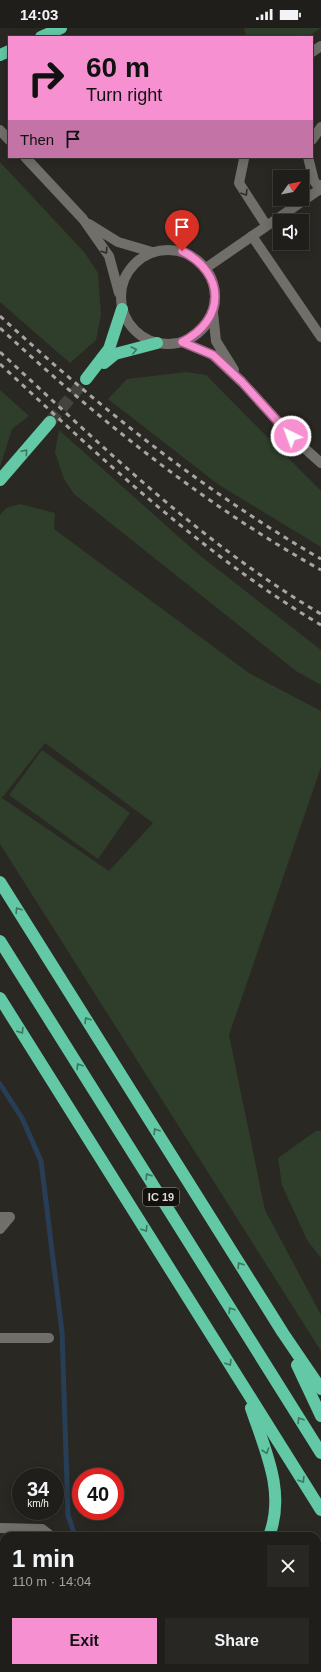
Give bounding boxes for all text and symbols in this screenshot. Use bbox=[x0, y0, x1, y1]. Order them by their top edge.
text: 14:03 bbox=[20, 6, 58, 23]
icon: right bbox=[20, 52, 72, 104]
text: 60 m bbox=[86, 52, 150, 83]
text: Turn right bbox=[86, 85, 162, 105]
icon: arrive bbox=[62, 128, 84, 150]
text: Then bbox=[20, 131, 54, 148]
north arrow bbox=[273, 170, 309, 206]
map controls bbox=[273, 170, 309, 250]
one-way arrow bbox=[240, 189, 248, 196]
pin bbox=[165, 210, 199, 251]
button: sound bbox=[273, 214, 309, 250]
icon: arrive bbox=[171, 216, 193, 238]
one-way arrow bbox=[100, 247, 108, 254]
one-way arrow bbox=[130, 346, 137, 354]
position arrow bbox=[270, 415, 312, 457]
one-way arrow bbox=[20, 449, 27, 457]
one-way arrow bbox=[15, 907, 23, 914]
one-way arrow bbox=[85, 1018, 92, 1025]
one-way arrow bbox=[16, 1027, 24, 1034]
one-way arrow bbox=[76, 1063, 83, 1070]
one-way arrow bbox=[153, 1128, 161, 1135]
one-way arrow bbox=[145, 1173, 152, 1180]
road number: IC 19 bbox=[143, 1188, 179, 1206]
one-way arrow bbox=[141, 1225, 148, 1232]
one-way arrow bbox=[237, 1262, 244, 1269]
one-way arrow bbox=[229, 1307, 236, 1314]
one-way arrow bbox=[224, 1359, 231, 1366]
one-way arrow bbox=[298, 1417, 305, 1424]
one-way arrow bbox=[261, 1448, 269, 1455]
speed limit sign: 40 bbox=[72, 1468, 124, 1520]
one-way arrow bbox=[297, 1476, 305, 1483]
text: 34 bbox=[27, 1478, 49, 1500]
text: km/h bbox=[27, 1498, 49, 1509]
text: 1 min bbox=[12, 1545, 75, 1572]
button: close bbox=[267, 1545, 309, 1587]
text: 110 m · 14:04 bbox=[12, 1574, 91, 1589]
button: Exit bbox=[12, 1618, 157, 1664]
button: Share bbox=[165, 1618, 309, 1664]

